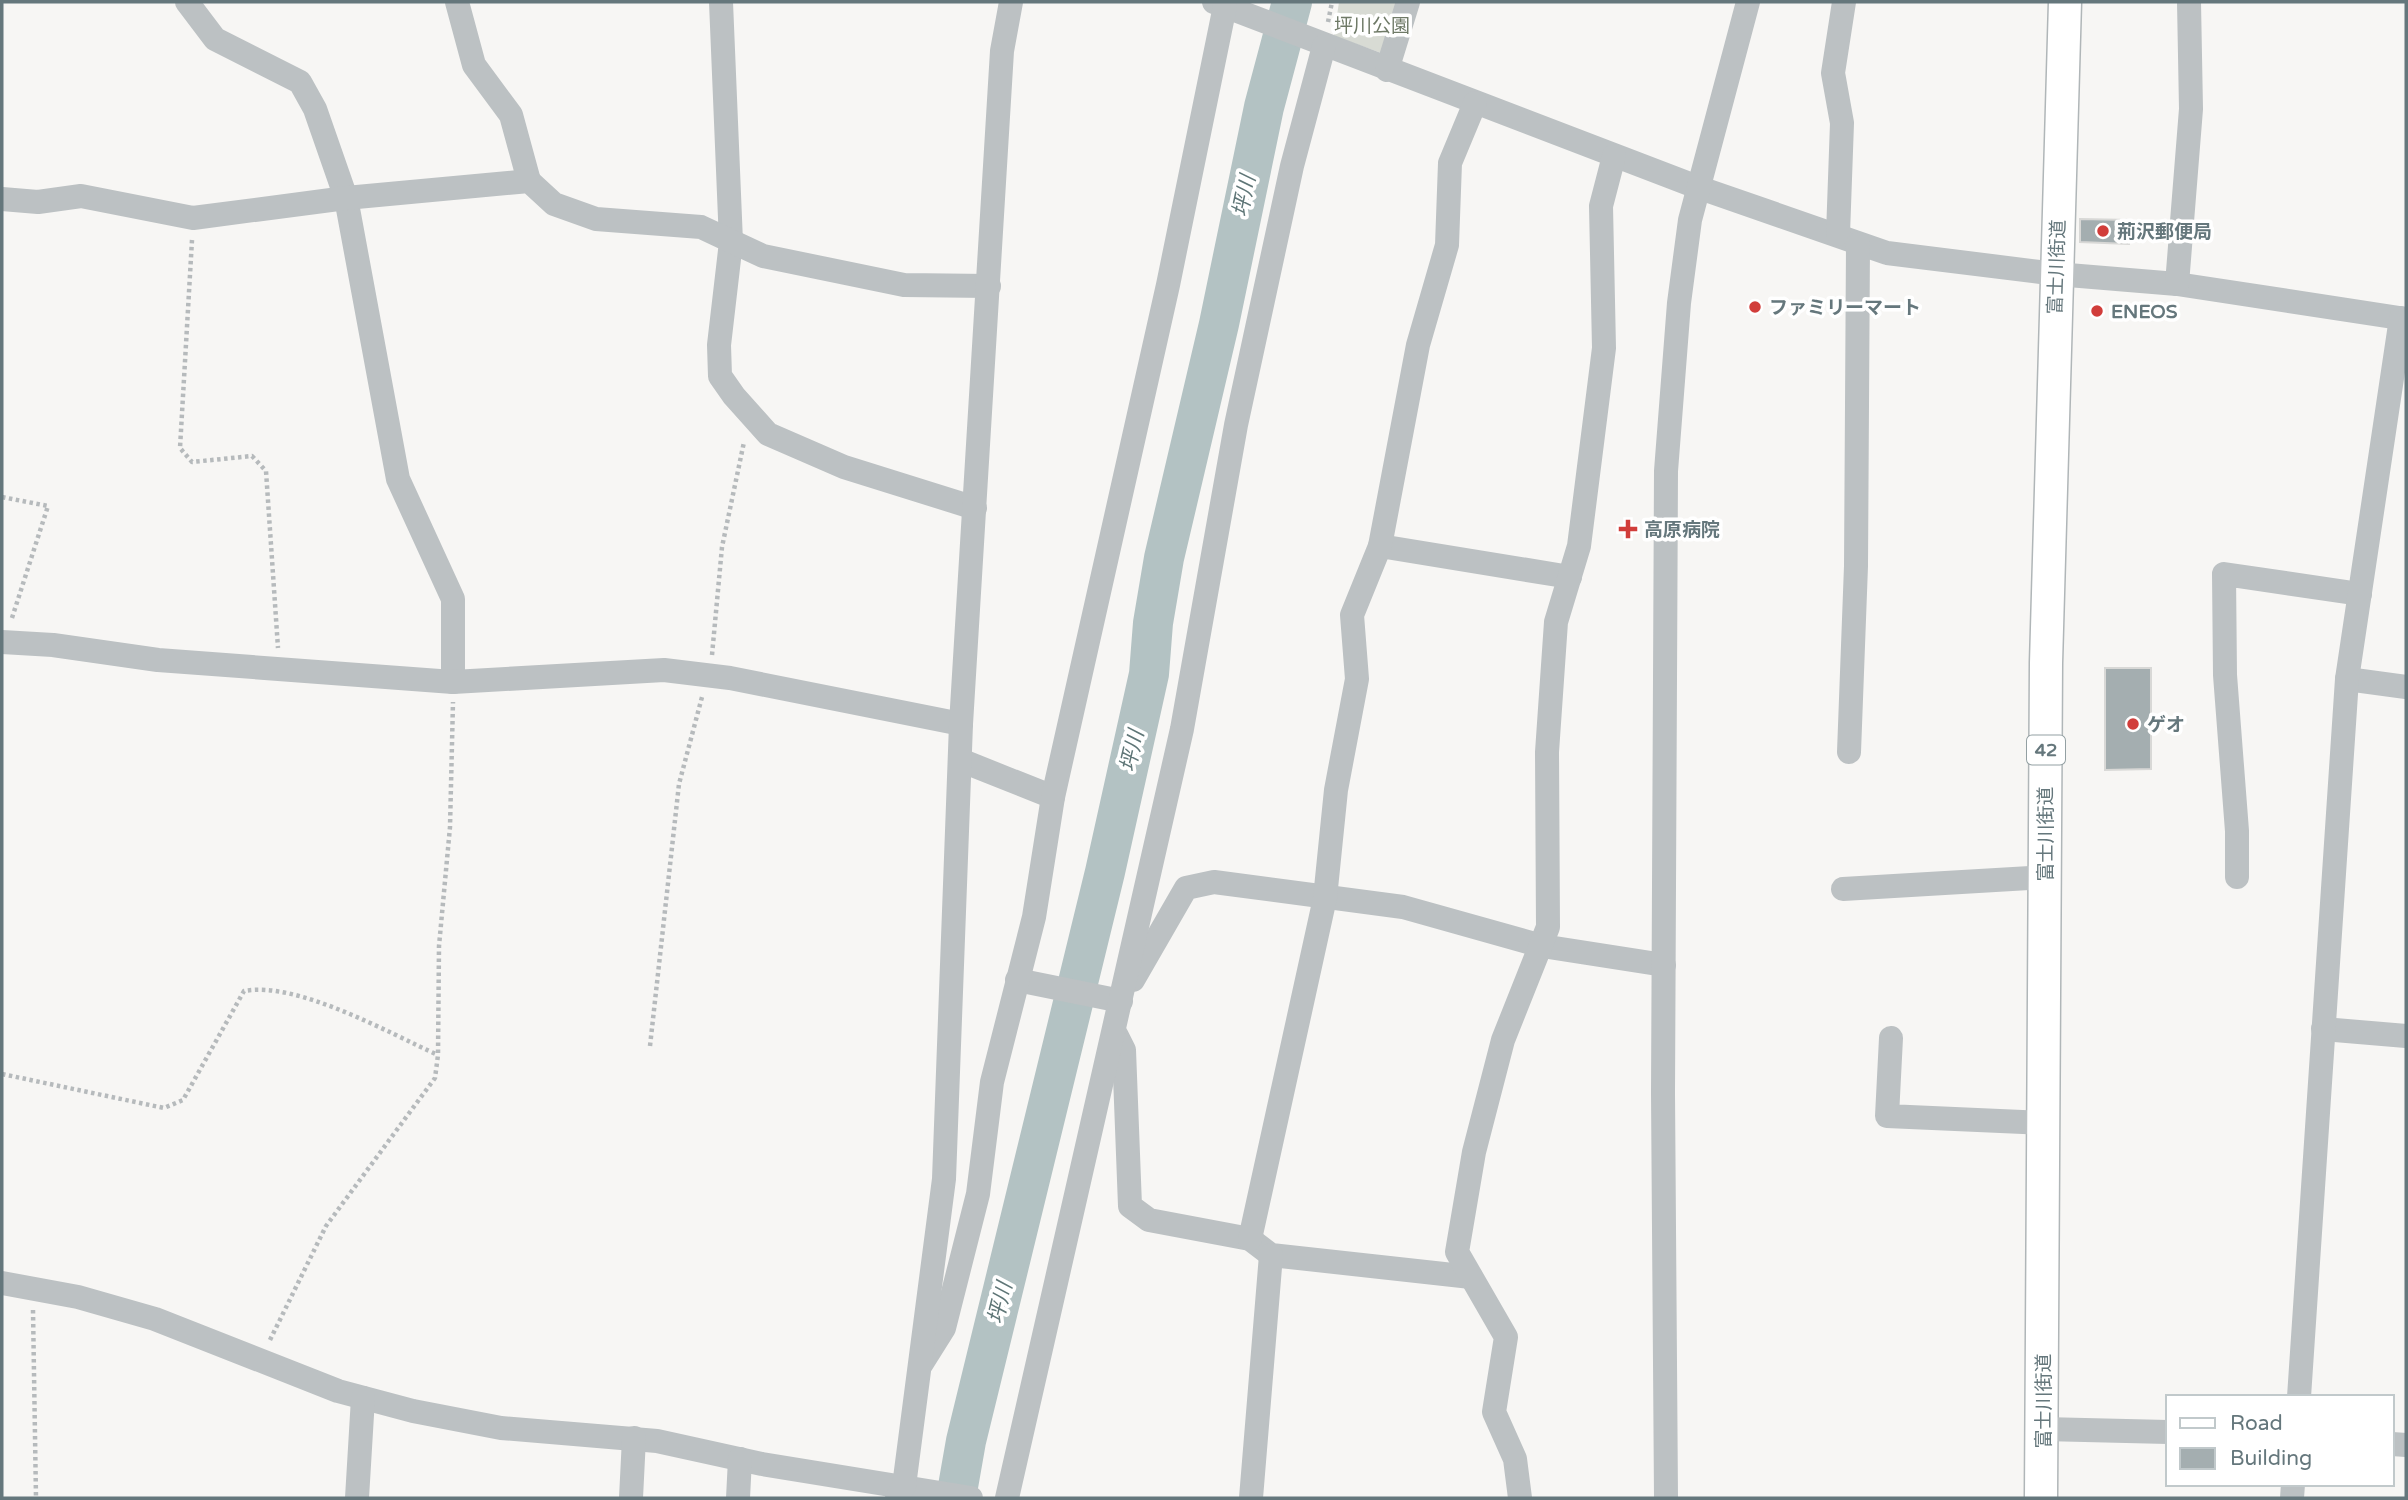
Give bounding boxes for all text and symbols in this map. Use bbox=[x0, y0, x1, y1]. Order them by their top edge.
park label: 坪川公園 bbox=[1334, 15, 1410, 37]
water label: 坪川 bbox=[1228, 171, 1261, 219]
street label: 富士川街道 bbox=[2044, 219, 2070, 315]
place label: 荊沢郵便局 bbox=[2117, 221, 2212, 243]
marker: 荊沢郵便局 bbox=[2095, 223, 2111, 239]
place label: ファミリーマート bbox=[1769, 297, 1921, 319]
marker: ファミリーマート bbox=[1747, 299, 1763, 315]
place label: ENEOS bbox=[2111, 301, 2178, 323]
marker: ENEOS bbox=[2089, 303, 2105, 319]
marker: 高原病院 bbox=[1618, 519, 1638, 539]
place label: 高原病院 bbox=[1644, 519, 1720, 541]
place label: ゲオ bbox=[2147, 714, 2185, 736]
marker: ゲオ bbox=[2125, 716, 2141, 732]
water label: 坪川 bbox=[1116, 726, 1150, 774]
road number: 42 bbox=[2027, 736, 2065, 764]
street label: 富士川街道 bbox=[2035, 786, 2057, 882]
water label: 坪川 bbox=[983, 1278, 1018, 1327]
street label: 富士川街道 bbox=[2033, 1353, 2055, 1449]
legend bbox=[2166, 1395, 2394, 1486]
text: Road bbox=[2230, 1411, 2283, 1436]
text: Building bbox=[2230, 1446, 2312, 1471]

